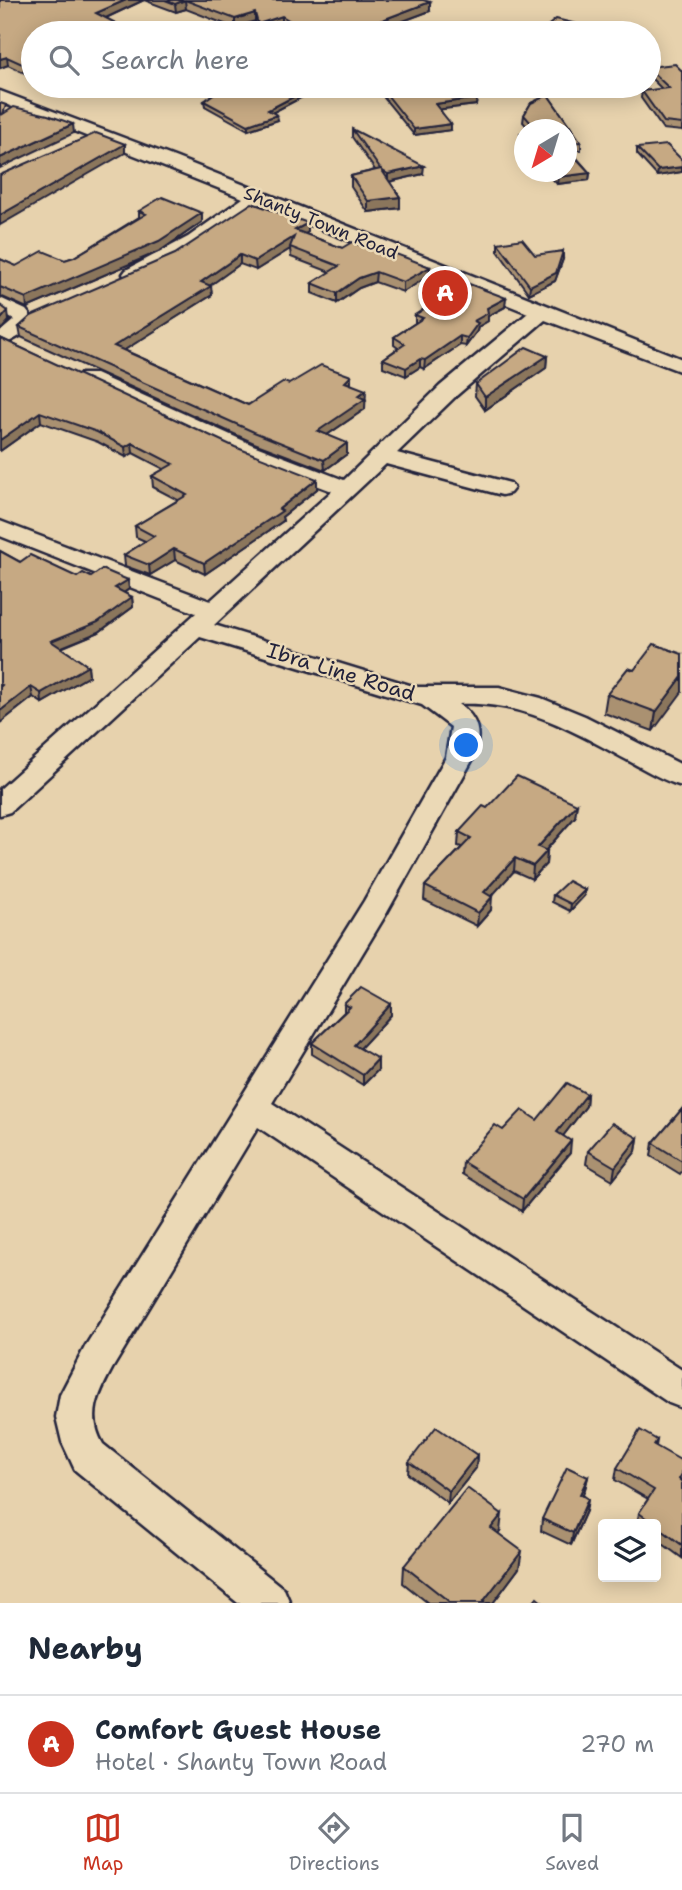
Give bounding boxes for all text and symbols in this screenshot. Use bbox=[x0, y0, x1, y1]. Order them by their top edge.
search box bbox=[21, 21, 661, 98]
icon: search bbox=[45, 41, 83, 79]
text: Search here bbox=[101, 42, 250, 77]
north arrow bbox=[514, 119, 577, 182]
street label: Shanty Town Road bbox=[240, 181, 402, 265]
pin: A bbox=[422, 267, 468, 319]
street label: Ibra Line Road bbox=[263, 636, 419, 708]
your location bbox=[449, 728, 483, 762]
map controls bbox=[598, 1519, 661, 1582]
button: layers bbox=[598, 1519, 661, 1582]
text: Nearby bbox=[28, 1628, 143, 1669]
text: Comfort Guest House bbox=[95, 1712, 381, 1747]
text: A bbox=[42, 1729, 60, 1759]
text: 270 m bbox=[580, 1729, 654, 1759]
text: Hotel · Shanty Town Road bbox=[95, 1747, 387, 1777]
tab: Map bbox=[83, 1809, 123, 1876]
tab: Directions bbox=[289, 1809, 380, 1876]
tab: Saved bbox=[545, 1809, 599, 1876]

